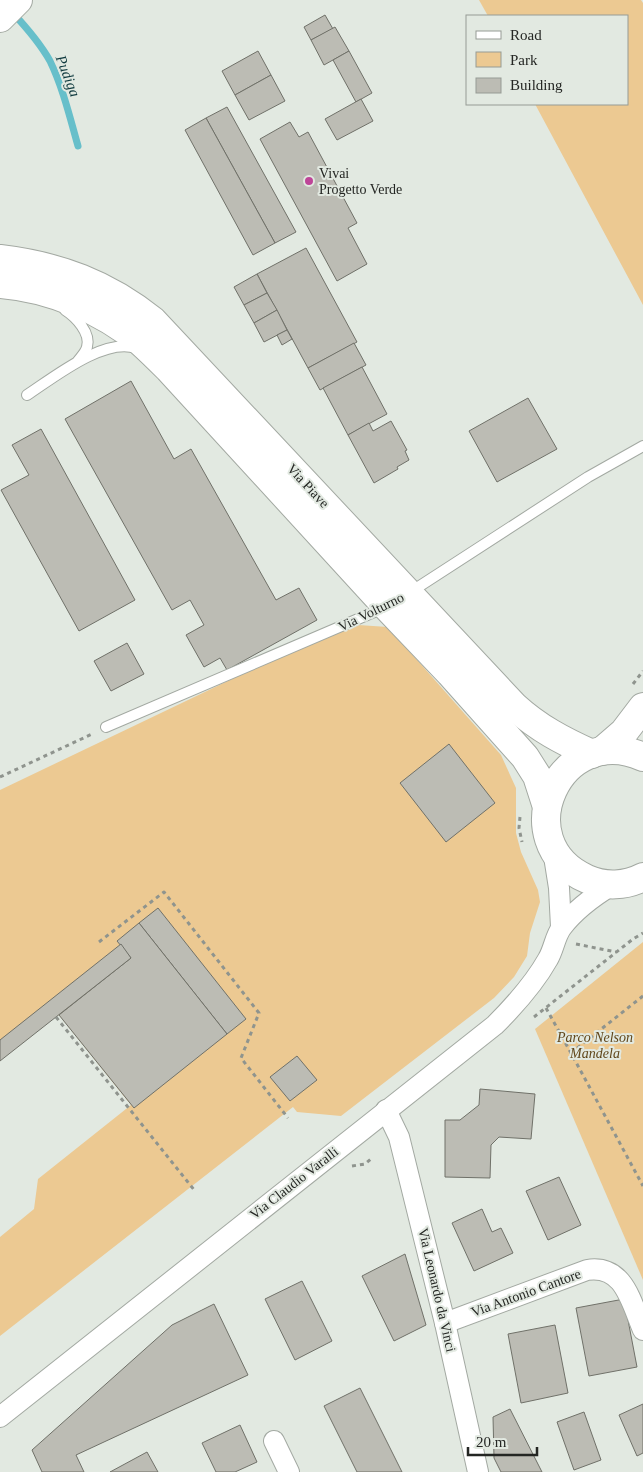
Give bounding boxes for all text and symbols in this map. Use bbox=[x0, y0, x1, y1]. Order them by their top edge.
legend bbox=[466, 15, 628, 105]
text: Road bbox=[510, 27, 542, 43]
water label: Pudiga bbox=[52, 52, 83, 99]
text: Park bbox=[510, 52, 538, 68]
text: Building bbox=[510, 77, 563, 93]
place label: Vivai Progetto Verde bbox=[319, 166, 402, 197]
marker: Vivai Progetto Verde bbox=[303, 175, 315, 187]
street label: Via Piave bbox=[284, 461, 332, 511]
street label: Via Volturno bbox=[336, 590, 406, 634]
park label: Parco Nelson Mandela bbox=[556, 1030, 633, 1061]
street label: Via Claudio Varalli bbox=[247, 1144, 341, 1222]
street label: Via Leonardo da Vinci bbox=[415, 1227, 459, 1354]
street label: Via Antonio Cantore bbox=[469, 1266, 583, 1320]
scale bar bbox=[468, 1424, 537, 1456]
text: 20 m bbox=[476, 1434, 507, 1450]

